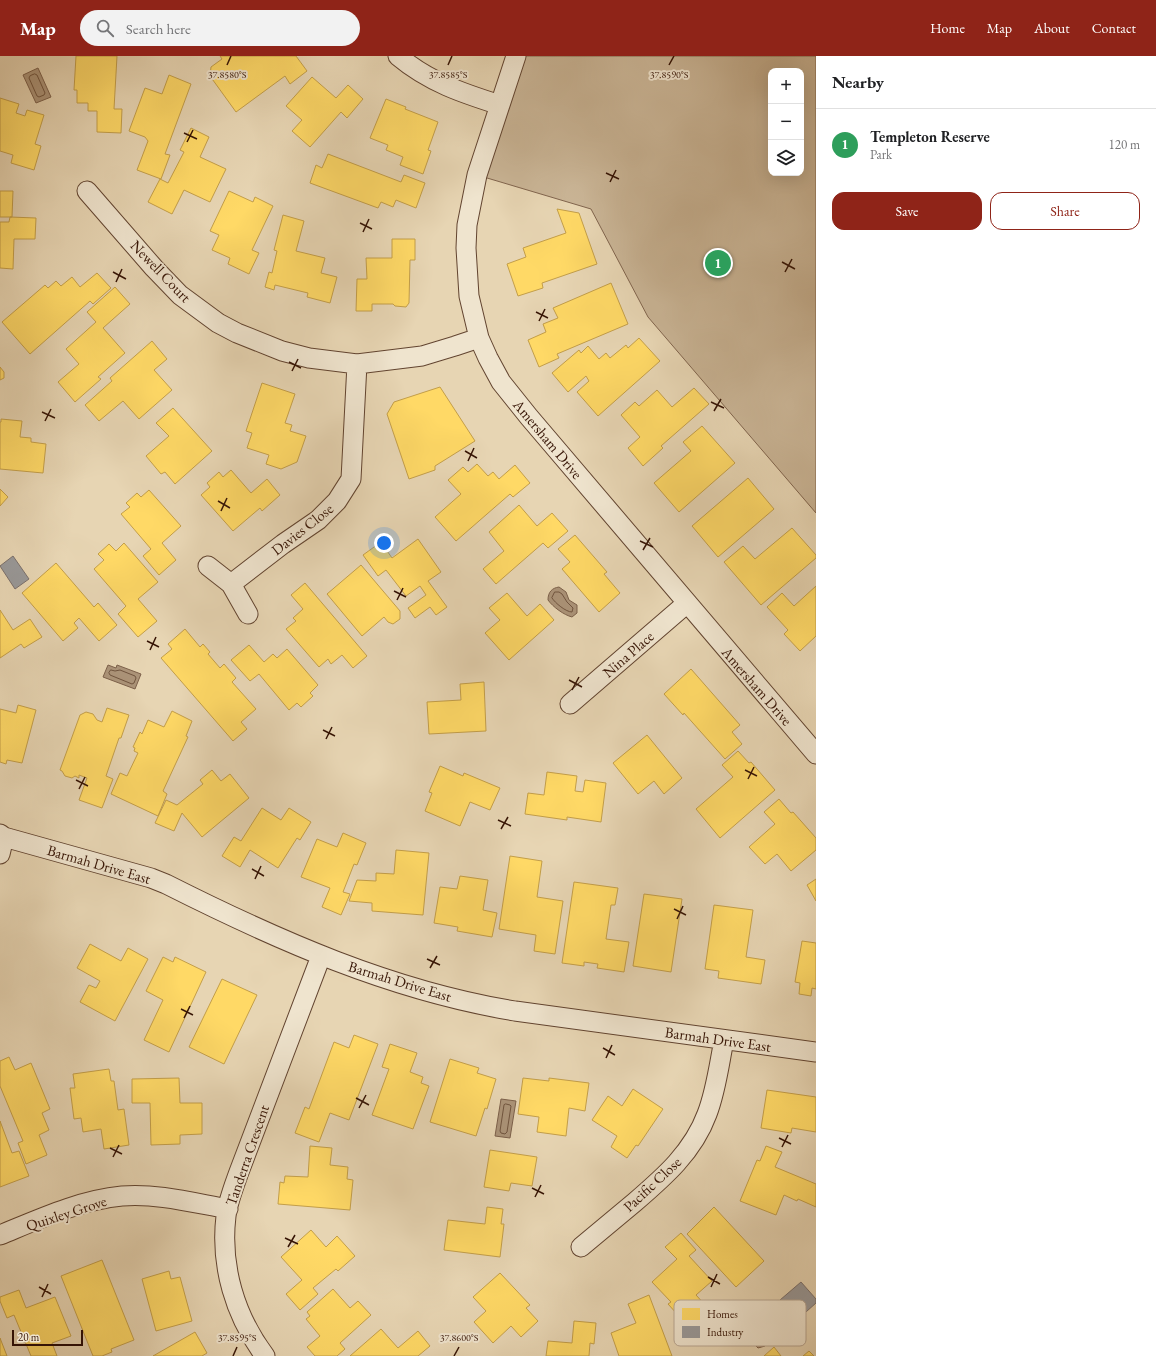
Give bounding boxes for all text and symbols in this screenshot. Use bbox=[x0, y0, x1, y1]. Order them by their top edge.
search box bbox=[80, 10, 360, 46]
text: Map bbox=[20, 16, 56, 41]
icon: search bbox=[94, 17, 116, 39]
text: Search here bbox=[126, 19, 191, 38]
text: Home bbox=[930, 19, 965, 37]
text: Map bbox=[987, 19, 1012, 37]
text: About bbox=[1034, 19, 1070, 37]
text: Contact bbox=[1092, 19, 1136, 37]
text: 37.8580°S bbox=[208, 68, 247, 81]
text: 37.8585°S bbox=[429, 68, 468, 81]
text: 37.8590°S bbox=[650, 68, 689, 81]
map controls bbox=[768, 68, 804, 176]
button: + bbox=[768, 68, 804, 104]
text: Nearby bbox=[832, 71, 884, 93]
button: − bbox=[768, 104, 804, 140]
text: Templeton Reserve bbox=[870, 127, 990, 146]
text: 1 bbox=[842, 136, 848, 153]
text: 120 m bbox=[1109, 136, 1140, 153]
button: layers bbox=[768, 140, 804, 176]
text: Park bbox=[870, 146, 892, 163]
button: Save bbox=[832, 192, 982, 230]
button: Share bbox=[990, 192, 1140, 230]
street label: Newell Court bbox=[127, 236, 196, 306]
pin: 1 bbox=[705, 248, 731, 278]
street label: Amersham Drive bbox=[509, 395, 587, 483]
street label: Davies Close bbox=[267, 499, 337, 559]
your location bbox=[374, 533, 394, 553]
street label: Nina Place bbox=[598, 626, 658, 682]
street label: Amersham Drive bbox=[717, 642, 796, 729]
street label: Barmah Drive East bbox=[45, 840, 153, 888]
street label: Barmah Drive East bbox=[346, 956, 454, 1006]
street label: Barmah Drive East bbox=[664, 1022, 773, 1056]
street label: Tanderra Crescent bbox=[221, 1102, 273, 1208]
street label: Pacific Close bbox=[619, 1152, 685, 1216]
street label: Quixley Grove bbox=[23, 1191, 109, 1235]
legend bbox=[674, 1300, 806, 1346]
text: Homes bbox=[707, 1307, 738, 1321]
text: Industry bbox=[707, 1325, 744, 1339]
scale bar bbox=[12, 1328, 83, 1347]
text: 20 m bbox=[18, 1330, 39, 1344]
text: 37.8595°S bbox=[218, 1331, 257, 1344]
text: 37.8600°S bbox=[440, 1331, 479, 1344]

